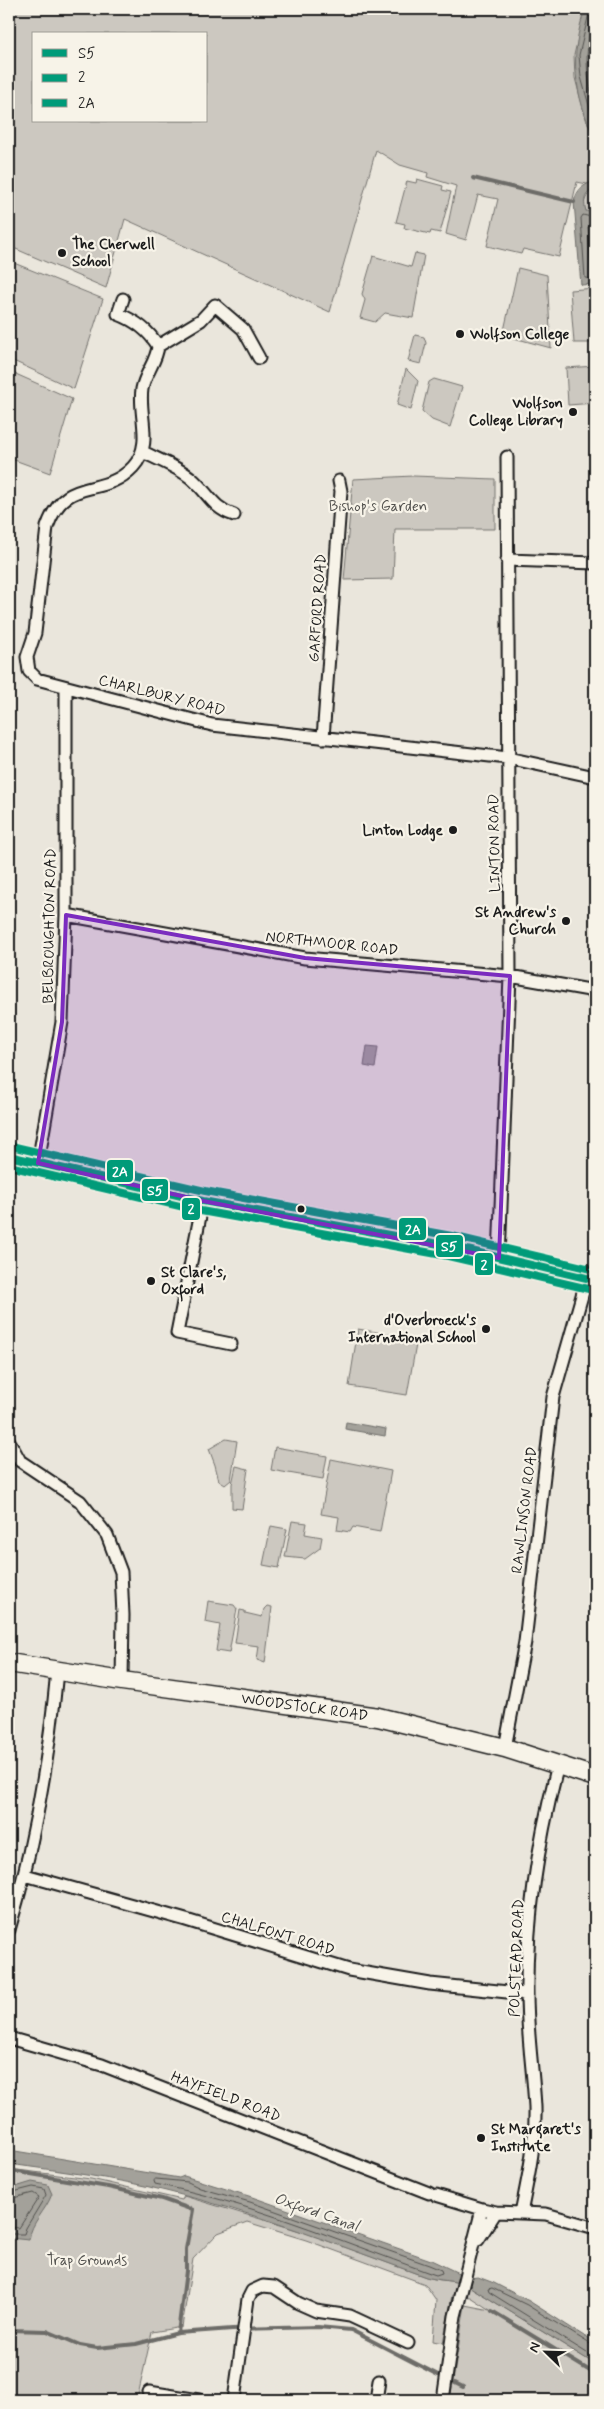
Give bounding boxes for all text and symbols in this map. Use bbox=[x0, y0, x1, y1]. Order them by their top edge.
legend bbox=[32, 32, 208, 122]
text: S5 bbox=[78, 44, 95, 64]
text: 2 bbox=[78, 68, 85, 88]
text: 2A bbox=[78, 94, 95, 114]
place label: The Cherwell School bbox=[72, 235, 155, 272]
marker: The Cherwell School bbox=[56, 247, 68, 259]
place label: Wolfson College bbox=[469, 325, 570, 347]
marker: Wolfson College bbox=[454, 328, 466, 340]
place label: Wolfson College Library bbox=[469, 394, 563, 432]
marker: Wolfson College Library bbox=[567, 406, 579, 418]
park label: Bishop's Garden bbox=[329, 497, 427, 517]
street label: GARFORD ROAD bbox=[304, 553, 332, 663]
street label: CHARLBURY ROAD bbox=[96, 671, 227, 721]
street label: LINTON ROAD bbox=[484, 793, 506, 893]
place label: Linton Lodge bbox=[362, 821, 444, 842]
marker: Linton Lodge bbox=[447, 824, 459, 836]
street label: BELBROUGHTON ROAD bbox=[39, 848, 61, 1004]
place label: St Andrew's Church bbox=[475, 903, 556, 940]
marker: St Andrew's Church bbox=[560, 915, 572, 927]
street label: NORTHMOOR ROAD bbox=[265, 927, 399, 961]
line badge: 2A bbox=[106, 1159, 134, 1183]
text: 2A bbox=[112, 1163, 128, 1181]
line badge: S5 bbox=[141, 1178, 169, 1202]
text: S5 bbox=[147, 1182, 164, 1200]
line badge: 2 bbox=[181, 1197, 201, 1221]
text: 2 bbox=[188, 1200, 195, 1218]
unlabelled marker bbox=[296, 1204, 306, 1214]
line badge: 2A bbox=[398, 1217, 427, 1241]
text: 2A bbox=[405, 1221, 421, 1239]
line badge: S5 bbox=[435, 1234, 464, 1258]
text: S5 bbox=[441, 1238, 458, 1256]
line badge: 2 bbox=[474, 1252, 494, 1276]
text: 2 bbox=[481, 1256, 488, 1274]
place label: St Clare's, Oxford bbox=[161, 1263, 227, 1302]
marker: St Clare's, Oxford bbox=[145, 1275, 157, 1287]
place label: d'Overbroeck's International School bbox=[348, 1311, 476, 1348]
marker: d'Overbroeck's International School bbox=[480, 1323, 492, 1335]
street label: RAWLINSON ROAD bbox=[507, 1446, 543, 1575]
street label: WOODSTOCK ROAD bbox=[240, 1689, 369, 1727]
street label: POLSTEAD ROAD bbox=[505, 1899, 529, 2017]
street label: CHALFONT ROAD bbox=[218, 1907, 337, 1961]
street label: HAYFIELD ROAD bbox=[168, 2067, 283, 2127]
place label: St Margaret's Institute bbox=[491, 2120, 581, 2157]
marker: St Margaret's Institute bbox=[475, 2132, 487, 2144]
water label: Oxford Canal bbox=[271, 2188, 364, 2239]
park label: Trap Grounds bbox=[47, 2251, 127, 2271]
north arrow bbox=[522, 2326, 572, 2376]
text: N bbox=[525, 2340, 545, 2355]

